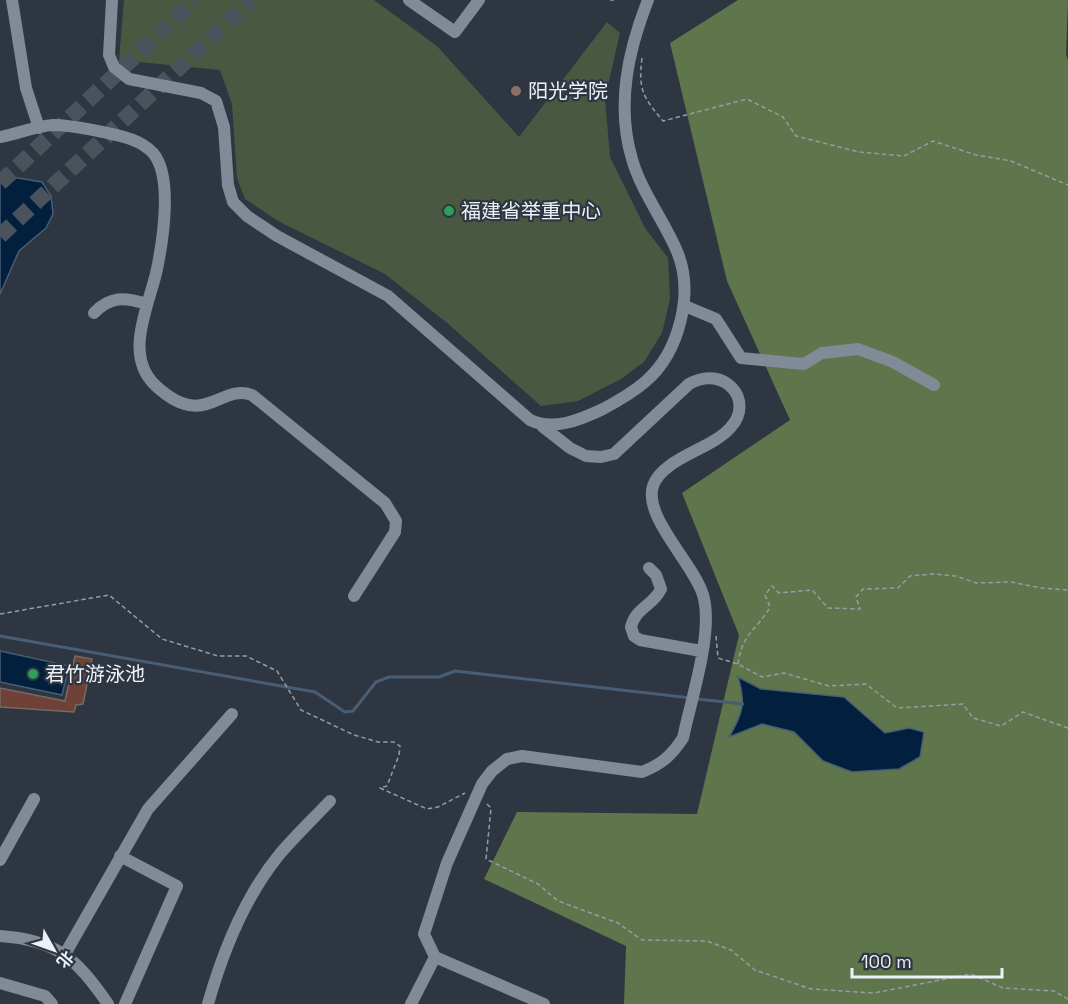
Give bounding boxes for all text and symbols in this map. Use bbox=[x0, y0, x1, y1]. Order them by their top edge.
place label: 阳光学院 bbox=[528, 78, 608, 104]
marker: 阳光学院 bbox=[509, 84, 523, 98]
place label: 福建省举重中心 bbox=[461, 198, 601, 224]
marker: 福建省举重中心 bbox=[442, 204, 456, 218]
place label: 君竹游泳池 bbox=[45, 661, 145, 687]
marker: 君竹游泳池 bbox=[26, 667, 40, 681]
north arrow bbox=[24, 920, 84, 980]
scale bar bbox=[852, 941, 1002, 979]
text: 北 bbox=[52, 946, 78, 972]
text: 100 m bbox=[861, 950, 912, 973]

